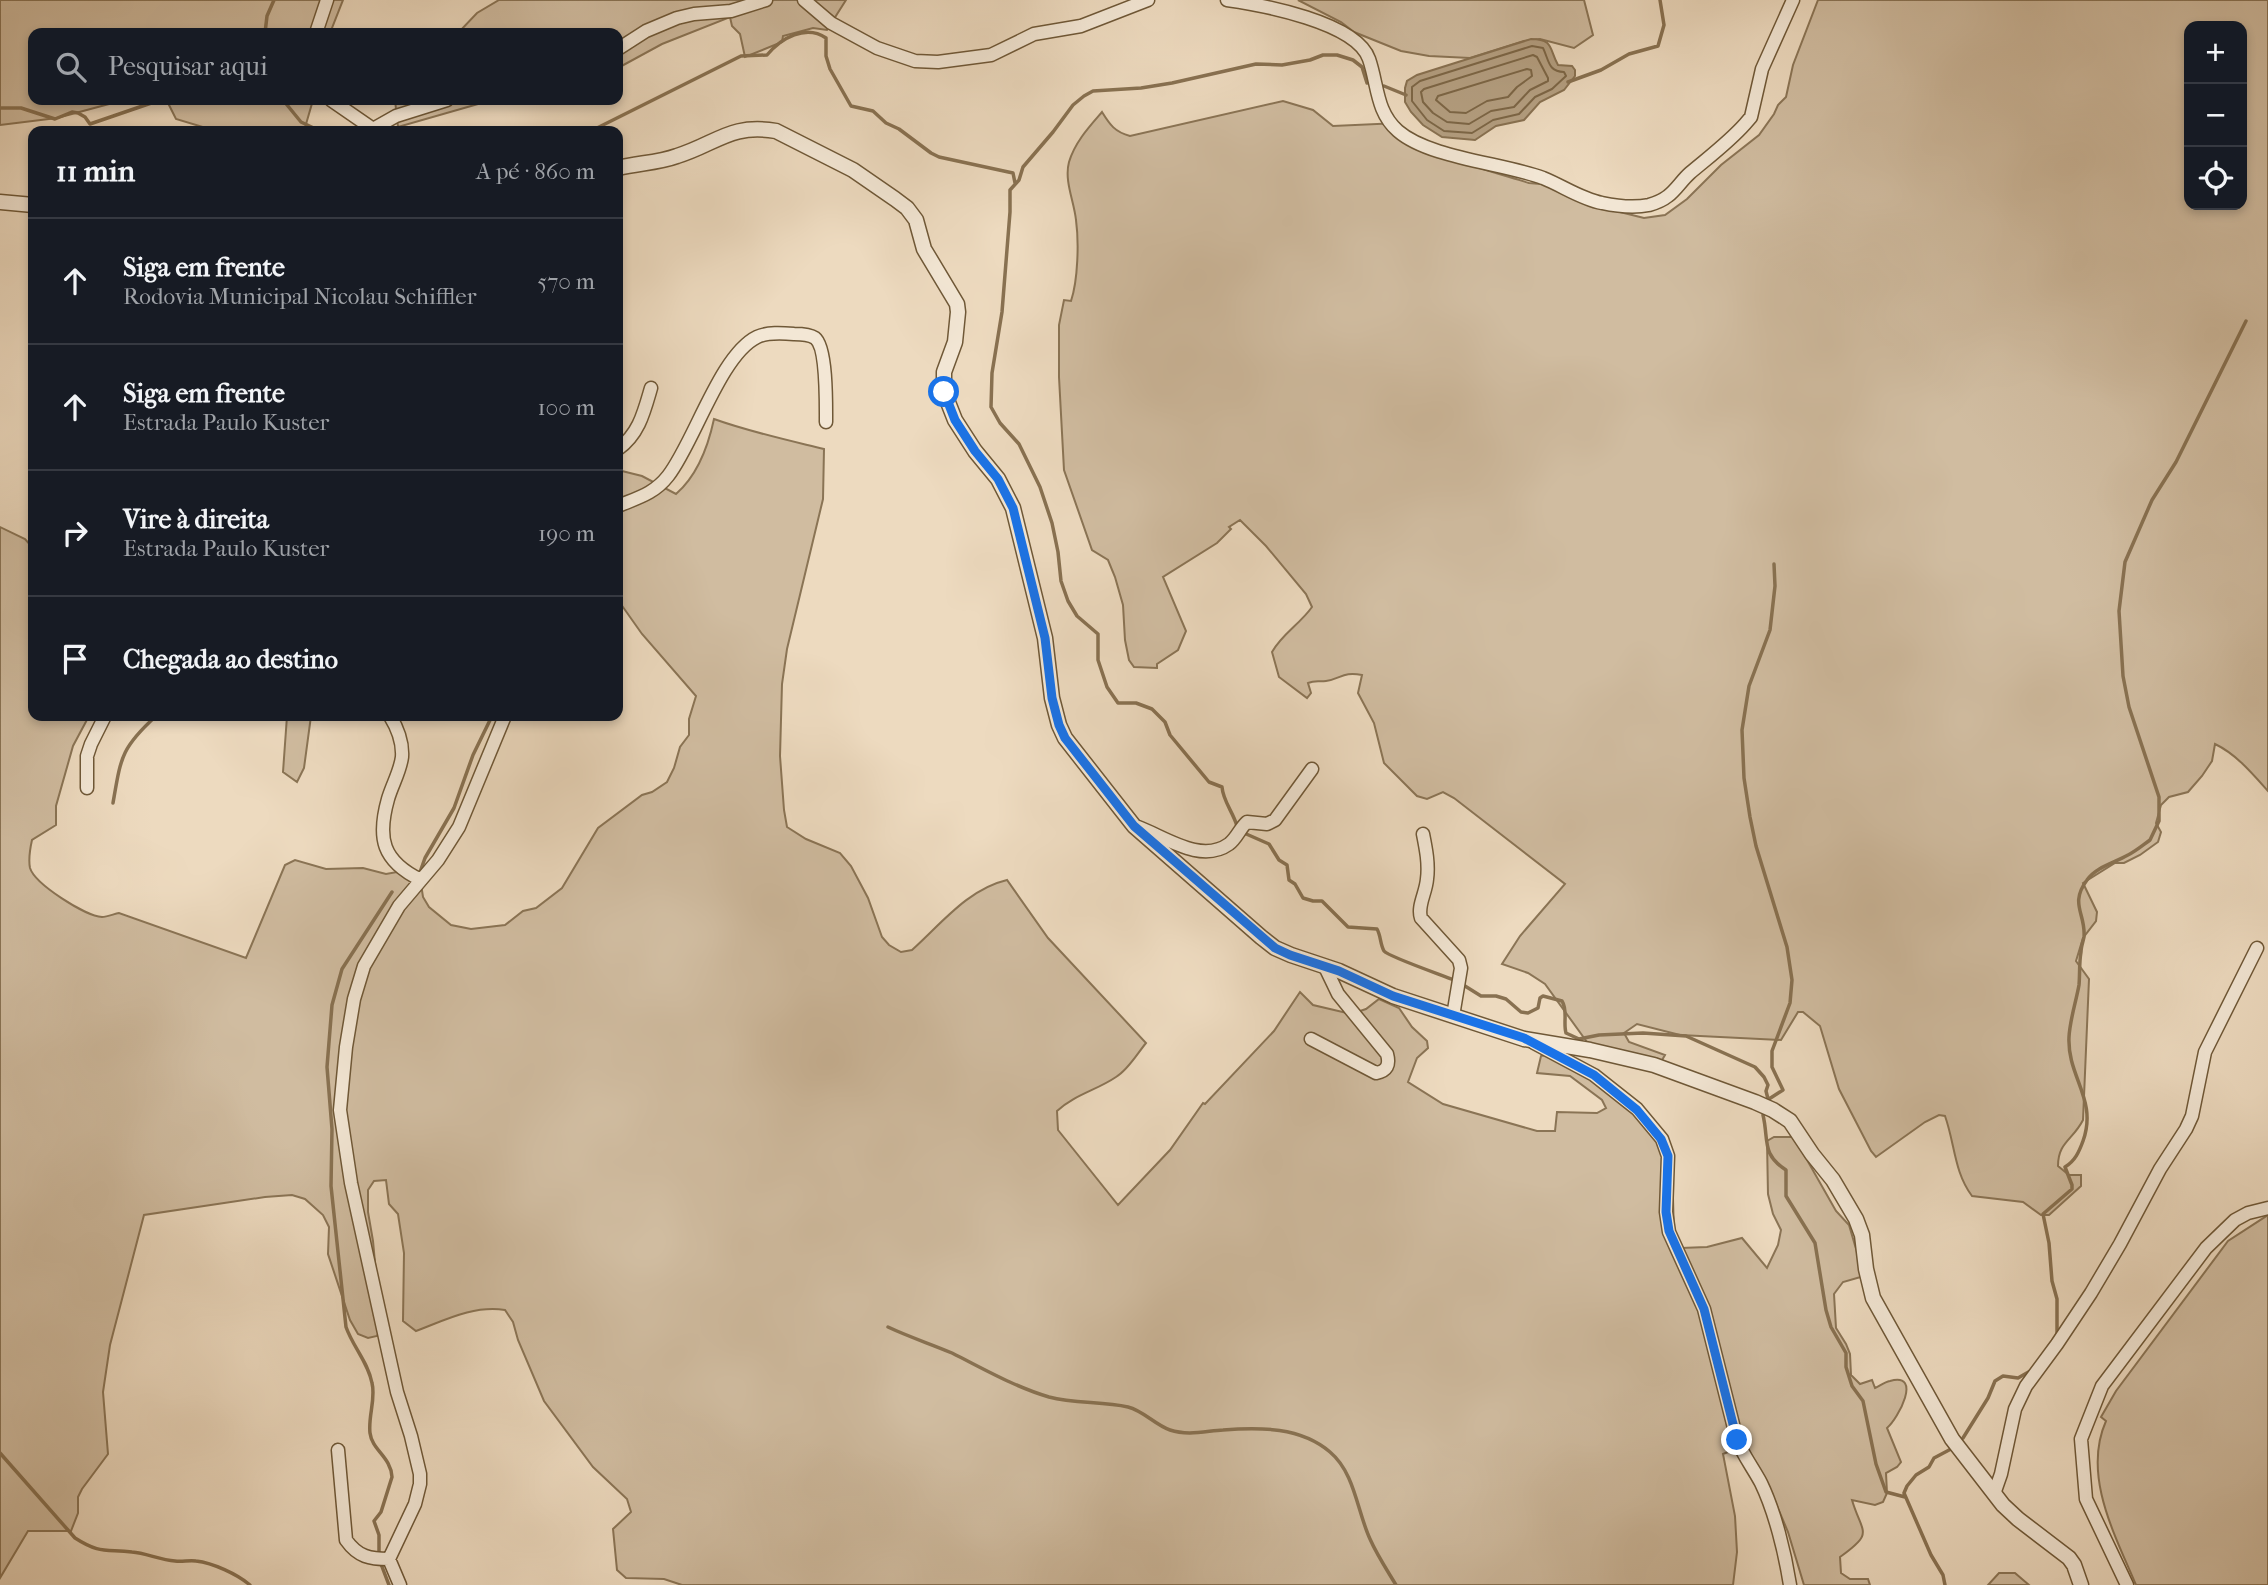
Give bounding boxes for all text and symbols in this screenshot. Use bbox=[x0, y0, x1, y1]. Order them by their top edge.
map controls bbox=[2184, 21, 2247, 210]
button: + bbox=[2184, 21, 2247, 84]
search box bbox=[28, 28, 623, 105]
icon: search bbox=[52, 48, 90, 86]
text: Pesquisar aqui bbox=[108, 51, 268, 82]
button: − bbox=[2184, 84, 2247, 147]
button: locate bbox=[2184, 147, 2247, 210]
text: 11 min bbox=[56, 154, 135, 189]
text: A pé · 860 m bbox=[476, 158, 595, 185]
text: Siga em frente bbox=[123, 252, 285, 283]
icon: ahead bbox=[56, 262, 94, 300]
text: 570 m bbox=[537, 268, 595, 295]
text: Rodovia Municipal Nicolau Schiffler bbox=[123, 283, 477, 310]
route start bbox=[928, 376, 959, 407]
text: Siga em frente bbox=[123, 378, 285, 409]
icon: ahead bbox=[56, 388, 94, 426]
text: 100 m bbox=[537, 394, 595, 421]
text: Estrada Paulo Kuster bbox=[123, 409, 329, 436]
text: Vire à direita bbox=[123, 504, 269, 535]
icon: right bbox=[56, 514, 94, 552]
text: 190 m bbox=[538, 520, 595, 547]
text: Estrada Paulo Kuster bbox=[123, 535, 329, 562]
icon: arrive bbox=[56, 640, 94, 678]
text: Chegada ao destino bbox=[123, 644, 338, 675]
route end bbox=[1721, 1424, 1752, 1455]

